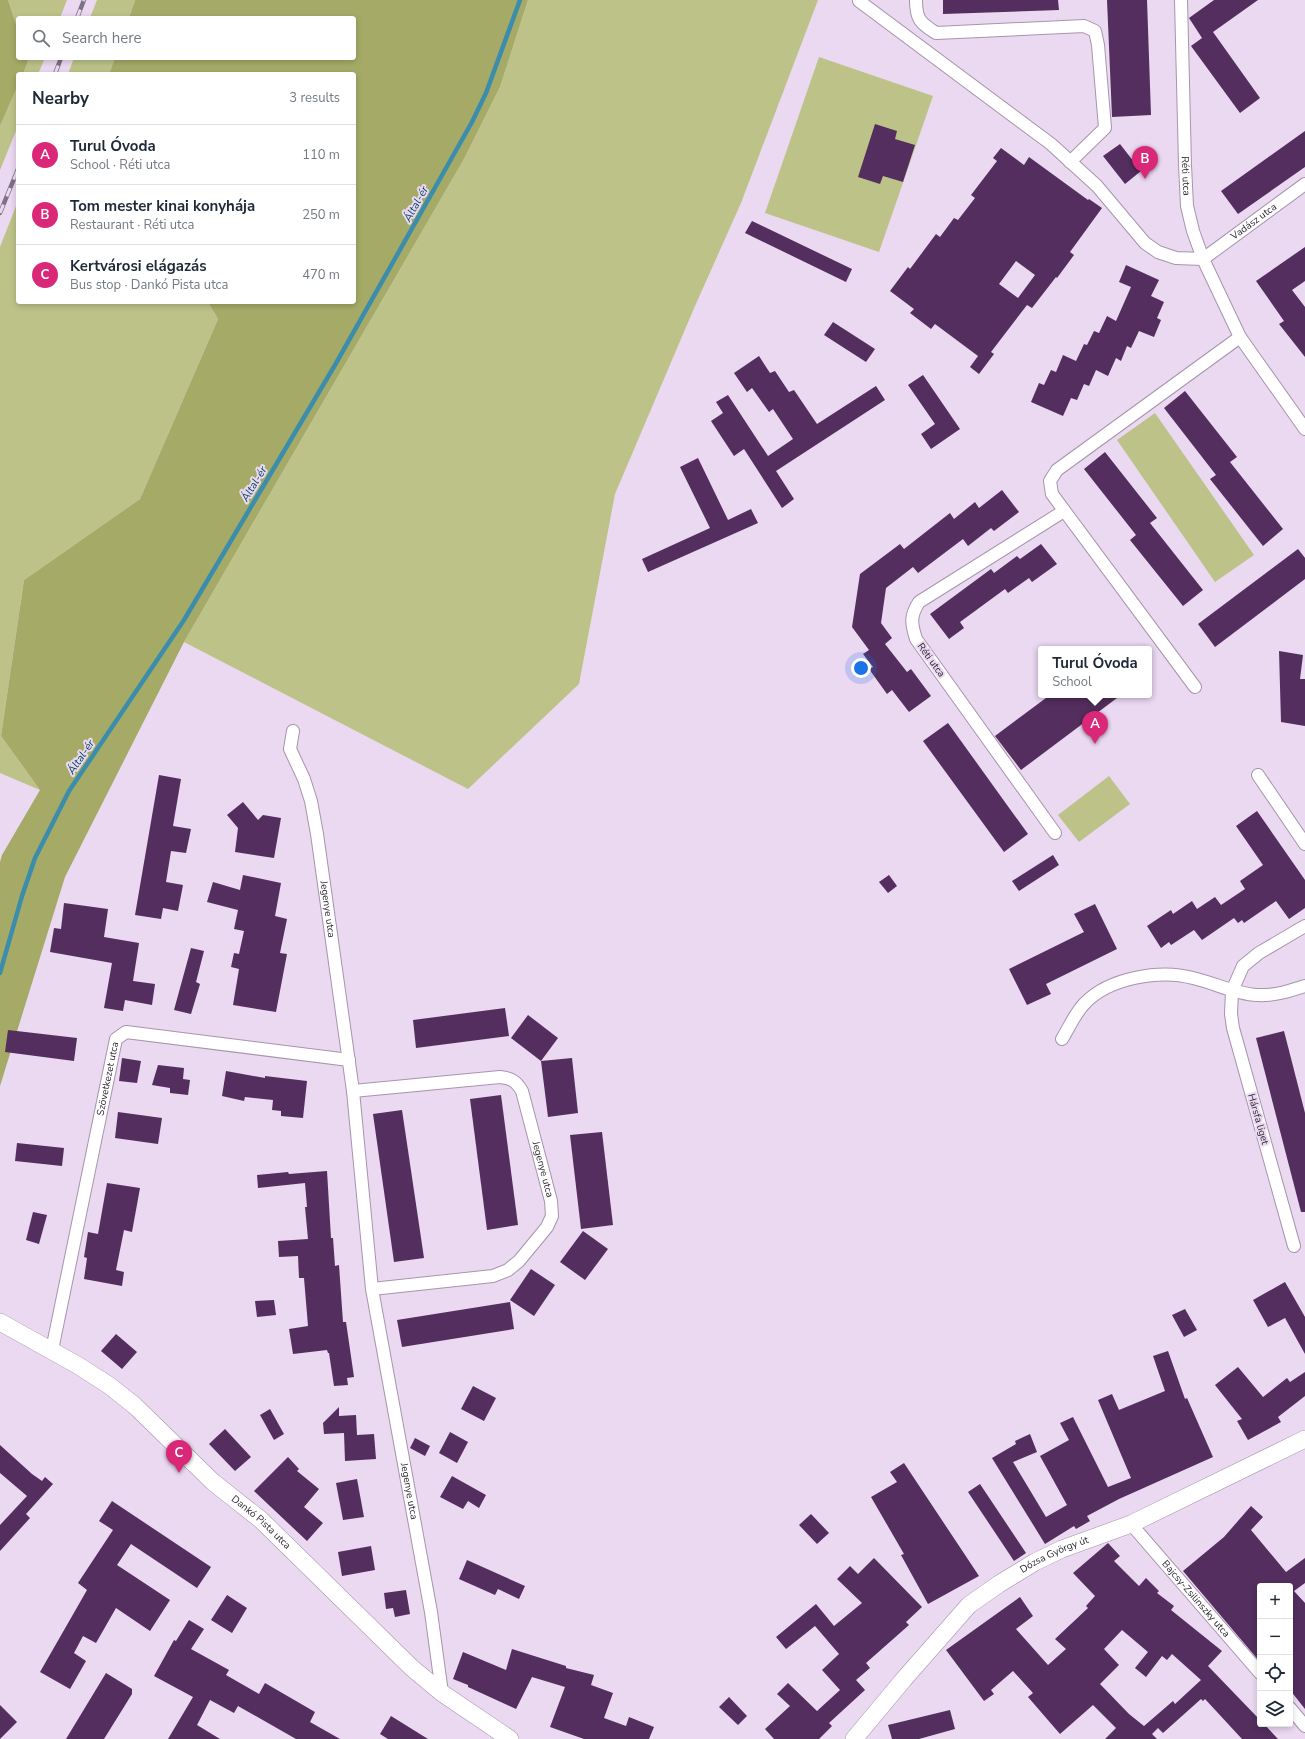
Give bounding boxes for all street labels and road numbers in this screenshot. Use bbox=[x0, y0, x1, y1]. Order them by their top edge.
street label: Réti utca bbox=[1178, 156, 1193, 196]
street label: Vadász utca bbox=[1227, 200, 1280, 244]
street label: Réti utca bbox=[914, 640, 948, 680]
street label: Jegenye utca bbox=[316, 879, 338, 939]
street label: Szövetkezet utca bbox=[93, 1040, 122, 1117]
street label: Hársfa liget bbox=[1244, 1092, 1272, 1147]
street label: Jegenye utca bbox=[528, 1139, 557, 1199]
street label: Jegenye utca bbox=[397, 1461, 421, 1521]
street label: Dankó Pista utca bbox=[228, 1492, 294, 1552]
street label: Dózsa György út bbox=[1017, 1533, 1091, 1577]
street label: Bajcsy-Zsilinszky utca bbox=[1158, 1557, 1233, 1640]

